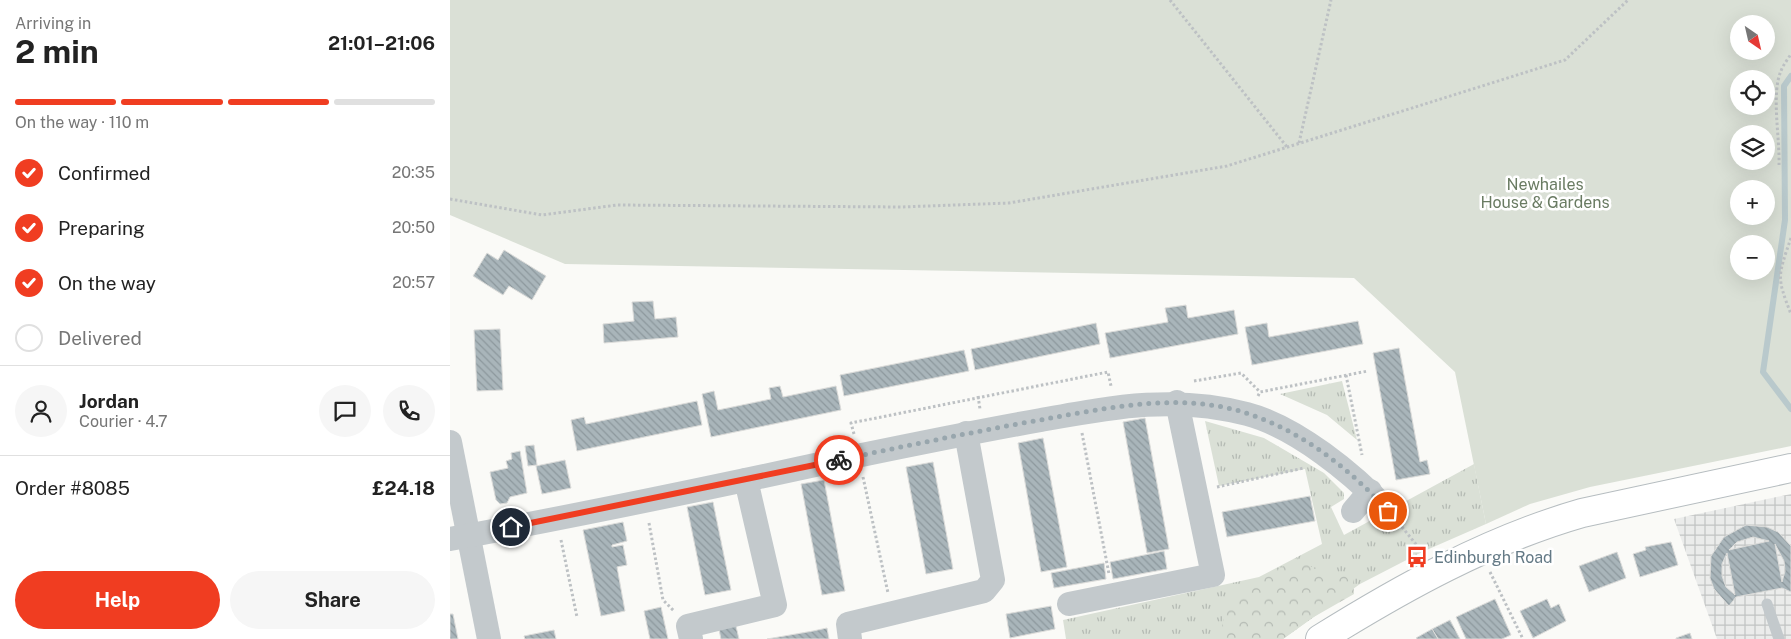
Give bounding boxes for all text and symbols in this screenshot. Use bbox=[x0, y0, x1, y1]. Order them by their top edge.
text: Arriving in bbox=[15, 14, 91, 33]
north arrow bbox=[1730, 15, 1775, 60]
map controls bbox=[1730, 15, 1775, 280]
text: 21:01–21:06 bbox=[328, 32, 435, 54]
text: 2 min bbox=[15, 33, 99, 70]
button: locate bbox=[1730, 70, 1775, 115]
text: On the way · 110 m bbox=[15, 113, 149, 132]
button: layers bbox=[1730, 125, 1775, 170]
icon: check bbox=[15, 159, 43, 187]
text: Confirmed bbox=[58, 162, 151, 184]
text: 20:35 bbox=[392, 163, 435, 182]
park label: Newhailes House & Gardens bbox=[1480, 175, 1610, 212]
button: + bbox=[1730, 180, 1775, 225]
icon: check bbox=[15, 214, 43, 242]
text: Preparing bbox=[58, 217, 145, 239]
text: 20:50 bbox=[392, 218, 435, 237]
button: − bbox=[1730, 235, 1775, 280]
icon: check bbox=[15, 269, 43, 297]
text: On the way bbox=[58, 272, 156, 294]
text: 20:57 bbox=[392, 273, 435, 292]
text: Delivered bbox=[58, 327, 142, 349]
button: person bbox=[15, 385, 67, 437]
button: chat bbox=[319, 385, 371, 437]
button: phone bbox=[383, 385, 435, 437]
text: Jordan bbox=[79, 390, 139, 412]
text: Courier · 4.7 bbox=[79, 412, 168, 431]
courier bbox=[814, 435, 864, 485]
icon: bike bbox=[825, 446, 853, 474]
text: Order #8085 bbox=[15, 477, 130, 499]
text: £24.18 bbox=[372, 477, 435, 499]
pin bbox=[1367, 490, 1409, 532]
icon: bag bbox=[1374, 497, 1402, 525]
pin bbox=[490, 506, 532, 548]
icon: home bbox=[497, 513, 525, 541]
bus stop icon: Edinburgh Road bbox=[1404, 544, 1430, 570]
place label: Edinburgh Road bbox=[1434, 548, 1553, 567]
button: Help bbox=[15, 571, 220, 629]
button: Share bbox=[230, 571, 435, 629]

